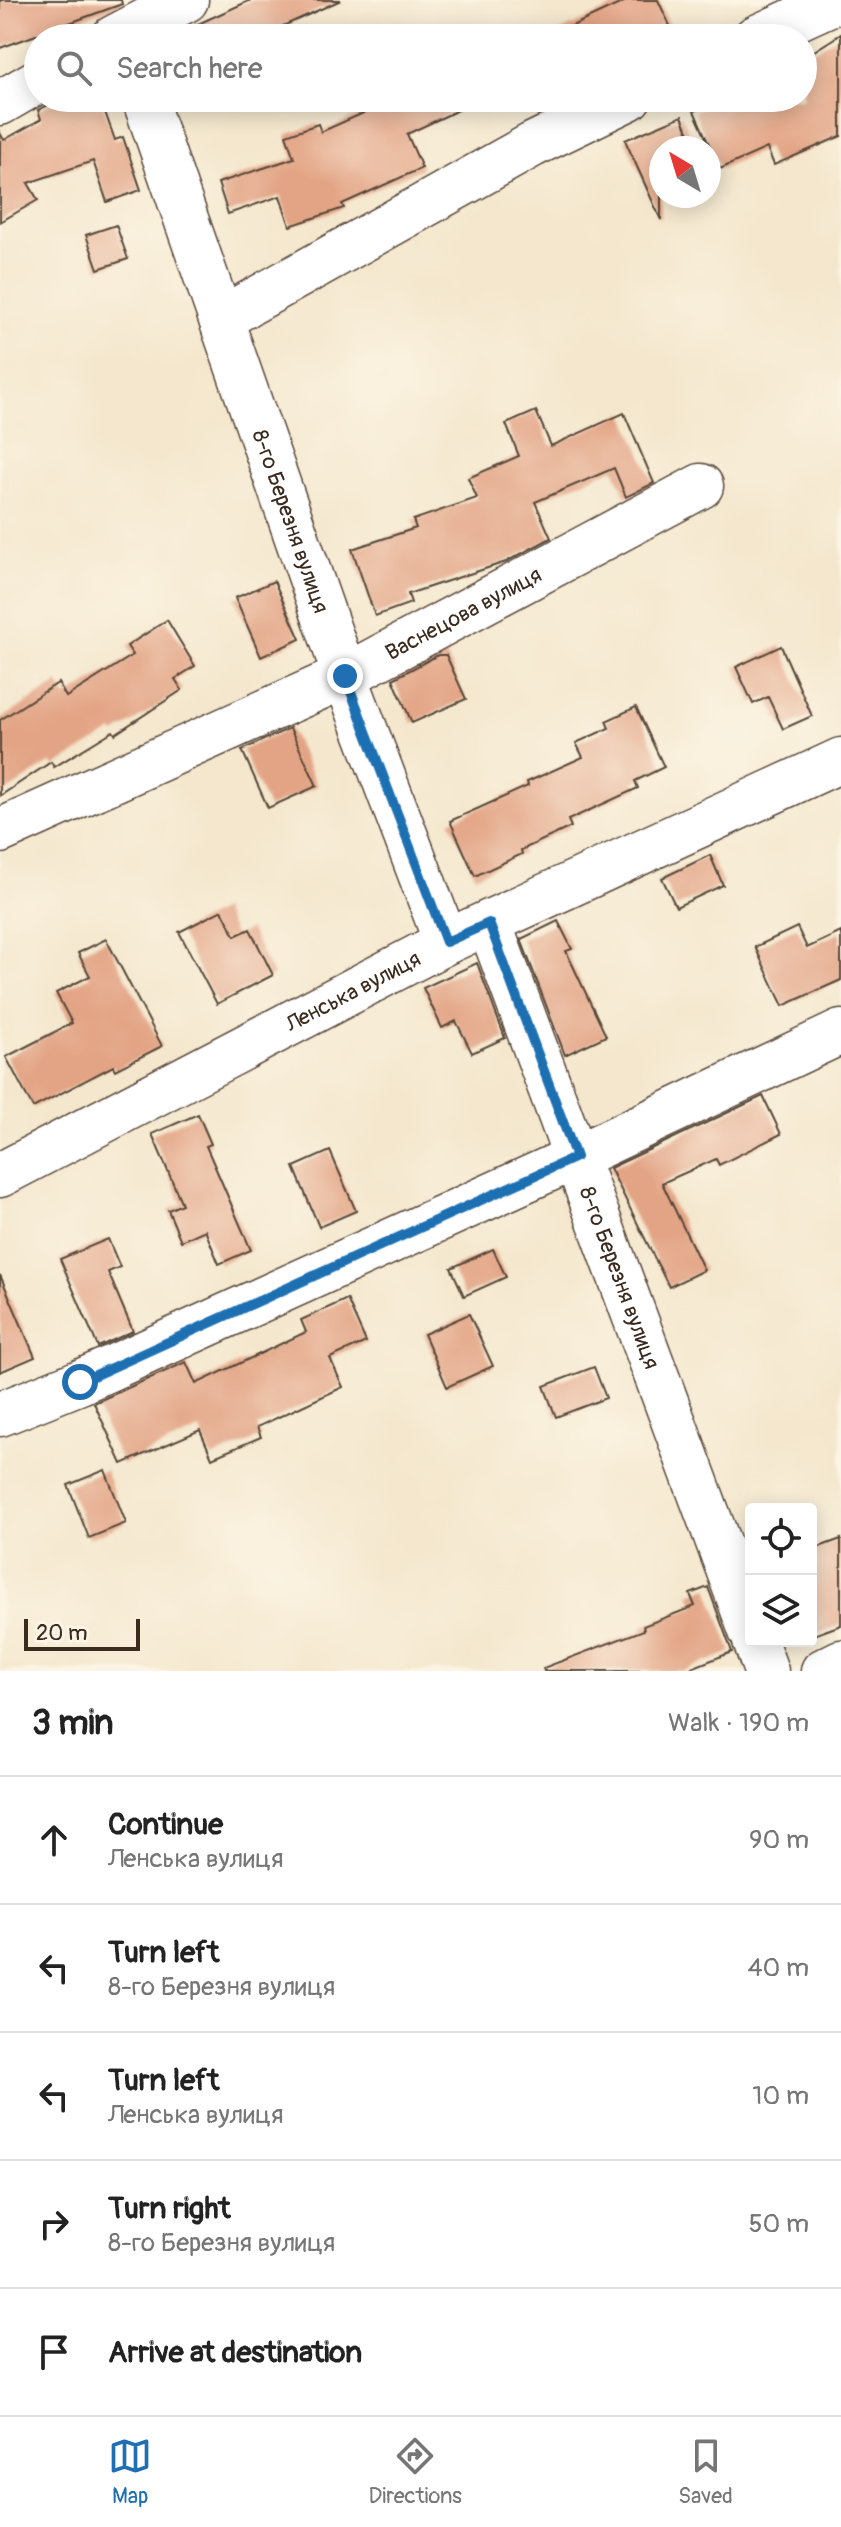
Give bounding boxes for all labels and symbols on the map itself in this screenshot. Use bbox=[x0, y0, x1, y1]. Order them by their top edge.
north arrow bbox=[649, 136, 721, 208]
street label: 8-го Березня вулиця bbox=[245, 426, 335, 617]
street label: Васнецова вулиця bbox=[381, 561, 546, 667]
route end bbox=[327, 658, 363, 694]
street label: Ленська вулиця bbox=[280, 945, 426, 1039]
street label: 8-го Березня вулиця bbox=[573, 1183, 666, 1373]
route start bbox=[62, 1364, 98, 1400]
scale bar bbox=[24, 1615, 140, 1651]

